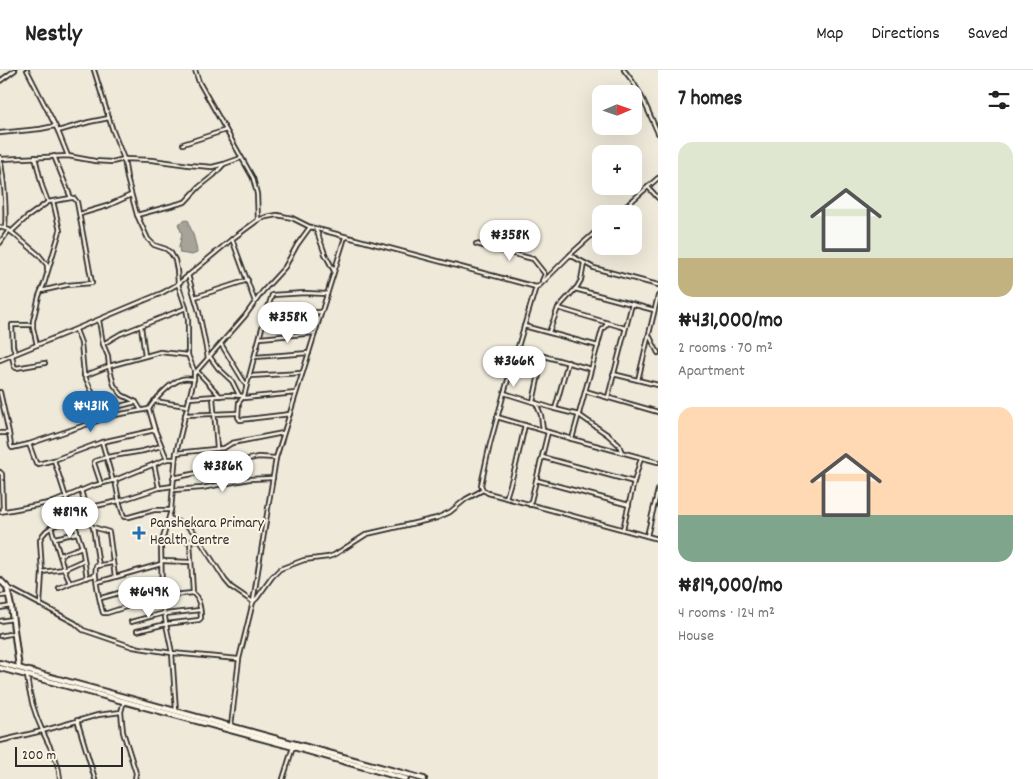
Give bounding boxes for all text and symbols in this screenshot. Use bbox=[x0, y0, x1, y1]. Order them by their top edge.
text: Nestly bbox=[25, 18, 82, 52]
text: Map bbox=[816, 22, 843, 47]
text: Directions bbox=[871, 22, 940, 47]
text: Saved bbox=[968, 22, 1008, 47]
north arrow bbox=[592, 85, 642, 135]
map controls bbox=[592, 85, 642, 255]
text: 7 homes bbox=[678, 85, 742, 115]
icon: filters bbox=[985, 86, 1013, 114]
button: + bbox=[592, 145, 642, 195]
icon: home bbox=[801, 175, 891, 265]
button: − bbox=[592, 205, 642, 255]
pin: ₦358K bbox=[475, 220, 545, 262]
text: ₦358K bbox=[491, 224, 529, 247]
pin: ₦358K bbox=[253, 302, 323, 344]
text: ₦358K bbox=[269, 306, 307, 329]
text: ₦431,000/mo bbox=[678, 307, 783, 337]
text: 2 rooms · 70 m² bbox=[678, 337, 773, 360]
pin: ₦366K bbox=[479, 346, 549, 388]
text: ₦366K bbox=[494, 350, 534, 373]
text: Apartment bbox=[678, 360, 745, 383]
pin: ₦431K bbox=[56, 390, 126, 433]
text: ₦431K bbox=[73, 395, 109, 418]
icon: home bbox=[801, 440, 891, 530]
pin: ₦386K bbox=[188, 450, 258, 493]
text: ₦386K bbox=[203, 455, 243, 478]
pin: ₦819K bbox=[35, 496, 105, 539]
text: ₦819K bbox=[52, 501, 88, 524]
place label: Panshekara Primary Health Centre bbox=[150, 513, 265, 552]
marker: Panshekara Primary Health Centre bbox=[132, 526, 146, 540]
text: ₦819,000/mo bbox=[678, 572, 783, 602]
pin: ₦649K bbox=[114, 576, 184, 619]
text: ₦649K bbox=[129, 581, 169, 604]
text: 4 rooms · 124 m² bbox=[678, 602, 775, 625]
text: House bbox=[678, 625, 714, 648]
scale bar bbox=[15, 744, 122, 767]
text: 200 m bbox=[22, 746, 56, 766]

